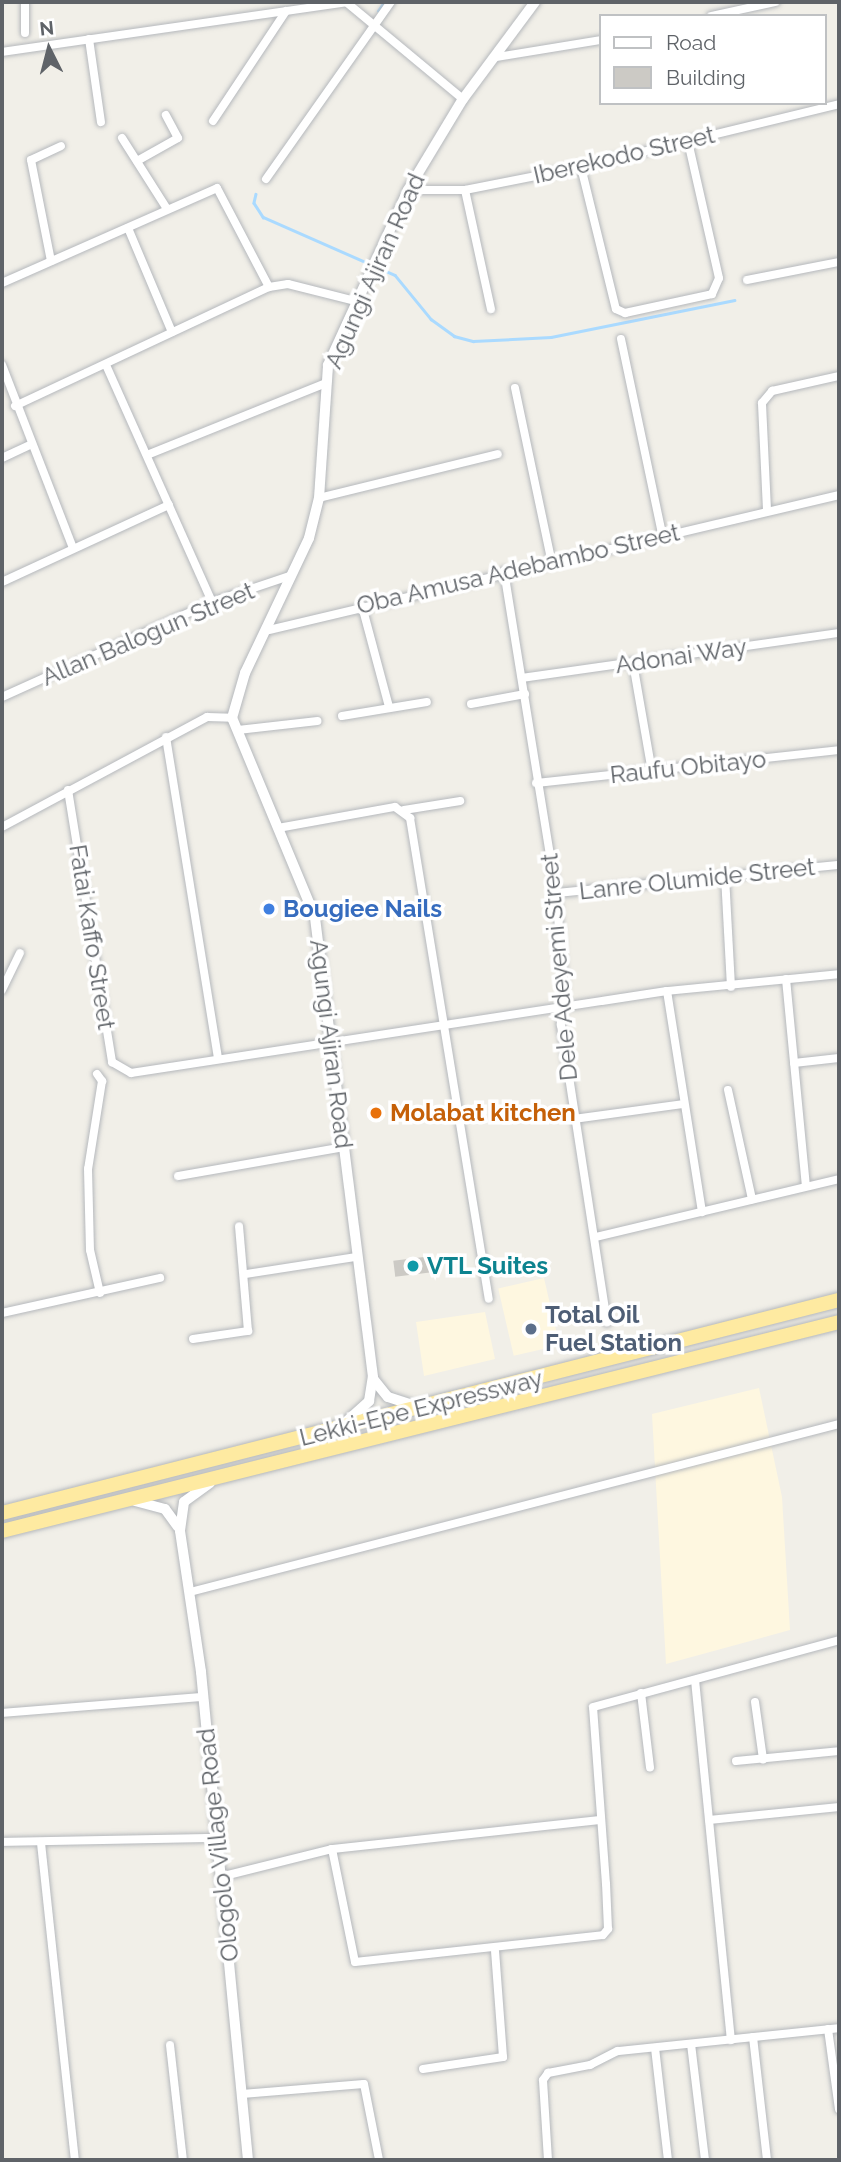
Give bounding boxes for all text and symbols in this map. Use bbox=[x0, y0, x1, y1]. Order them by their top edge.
north arrow bbox=[14, 14, 84, 84]
legend bbox=[600, 14, 827, 105]
text: N bbox=[38, 16, 55, 40]
text: Road bbox=[666, 30, 716, 55]
text: Building bbox=[666, 65, 746, 90]
street label: Iberekodo Street bbox=[531, 120, 717, 190]
street label: Agungi Ajiran Road bbox=[319, 169, 431, 373]
street label: Oba Amusa Adebambo Street bbox=[353, 518, 683, 620]
street label: Allan Balogun Street bbox=[37, 576, 259, 692]
street label: Adonai Way bbox=[613, 632, 749, 680]
street label: Raufu Obitayo bbox=[609, 744, 767, 790]
street label: Fatai Kaffo Street bbox=[63, 842, 121, 1032]
street label: Dele Adeyemi Street bbox=[535, 852, 583, 1082]
street label: Lanre Olumide Street bbox=[578, 852, 816, 906]
place label: Bougiee Nails bbox=[283, 895, 442, 923]
marker: Bougiee Nails bbox=[261, 901, 277, 917]
street label: Agungi Ajiran Road bbox=[304, 937, 358, 1151]
place label: Molabat kitchen bbox=[390, 1099, 576, 1127]
marker: Molabat kitchen bbox=[368, 1105, 384, 1121]
place label: VTL Suites bbox=[427, 1252, 549, 1280]
marker: VTL Suites bbox=[405, 1258, 421, 1274]
place label: Total Oil Fuel Station bbox=[545, 1301, 683, 1357]
marker: Total Oil Fuel Station bbox=[523, 1321, 539, 1337]
street label: Lekki-Epe Expressway bbox=[296, 1364, 546, 1452]
street label: Ologolo Village Road bbox=[191, 1727, 245, 1963]

